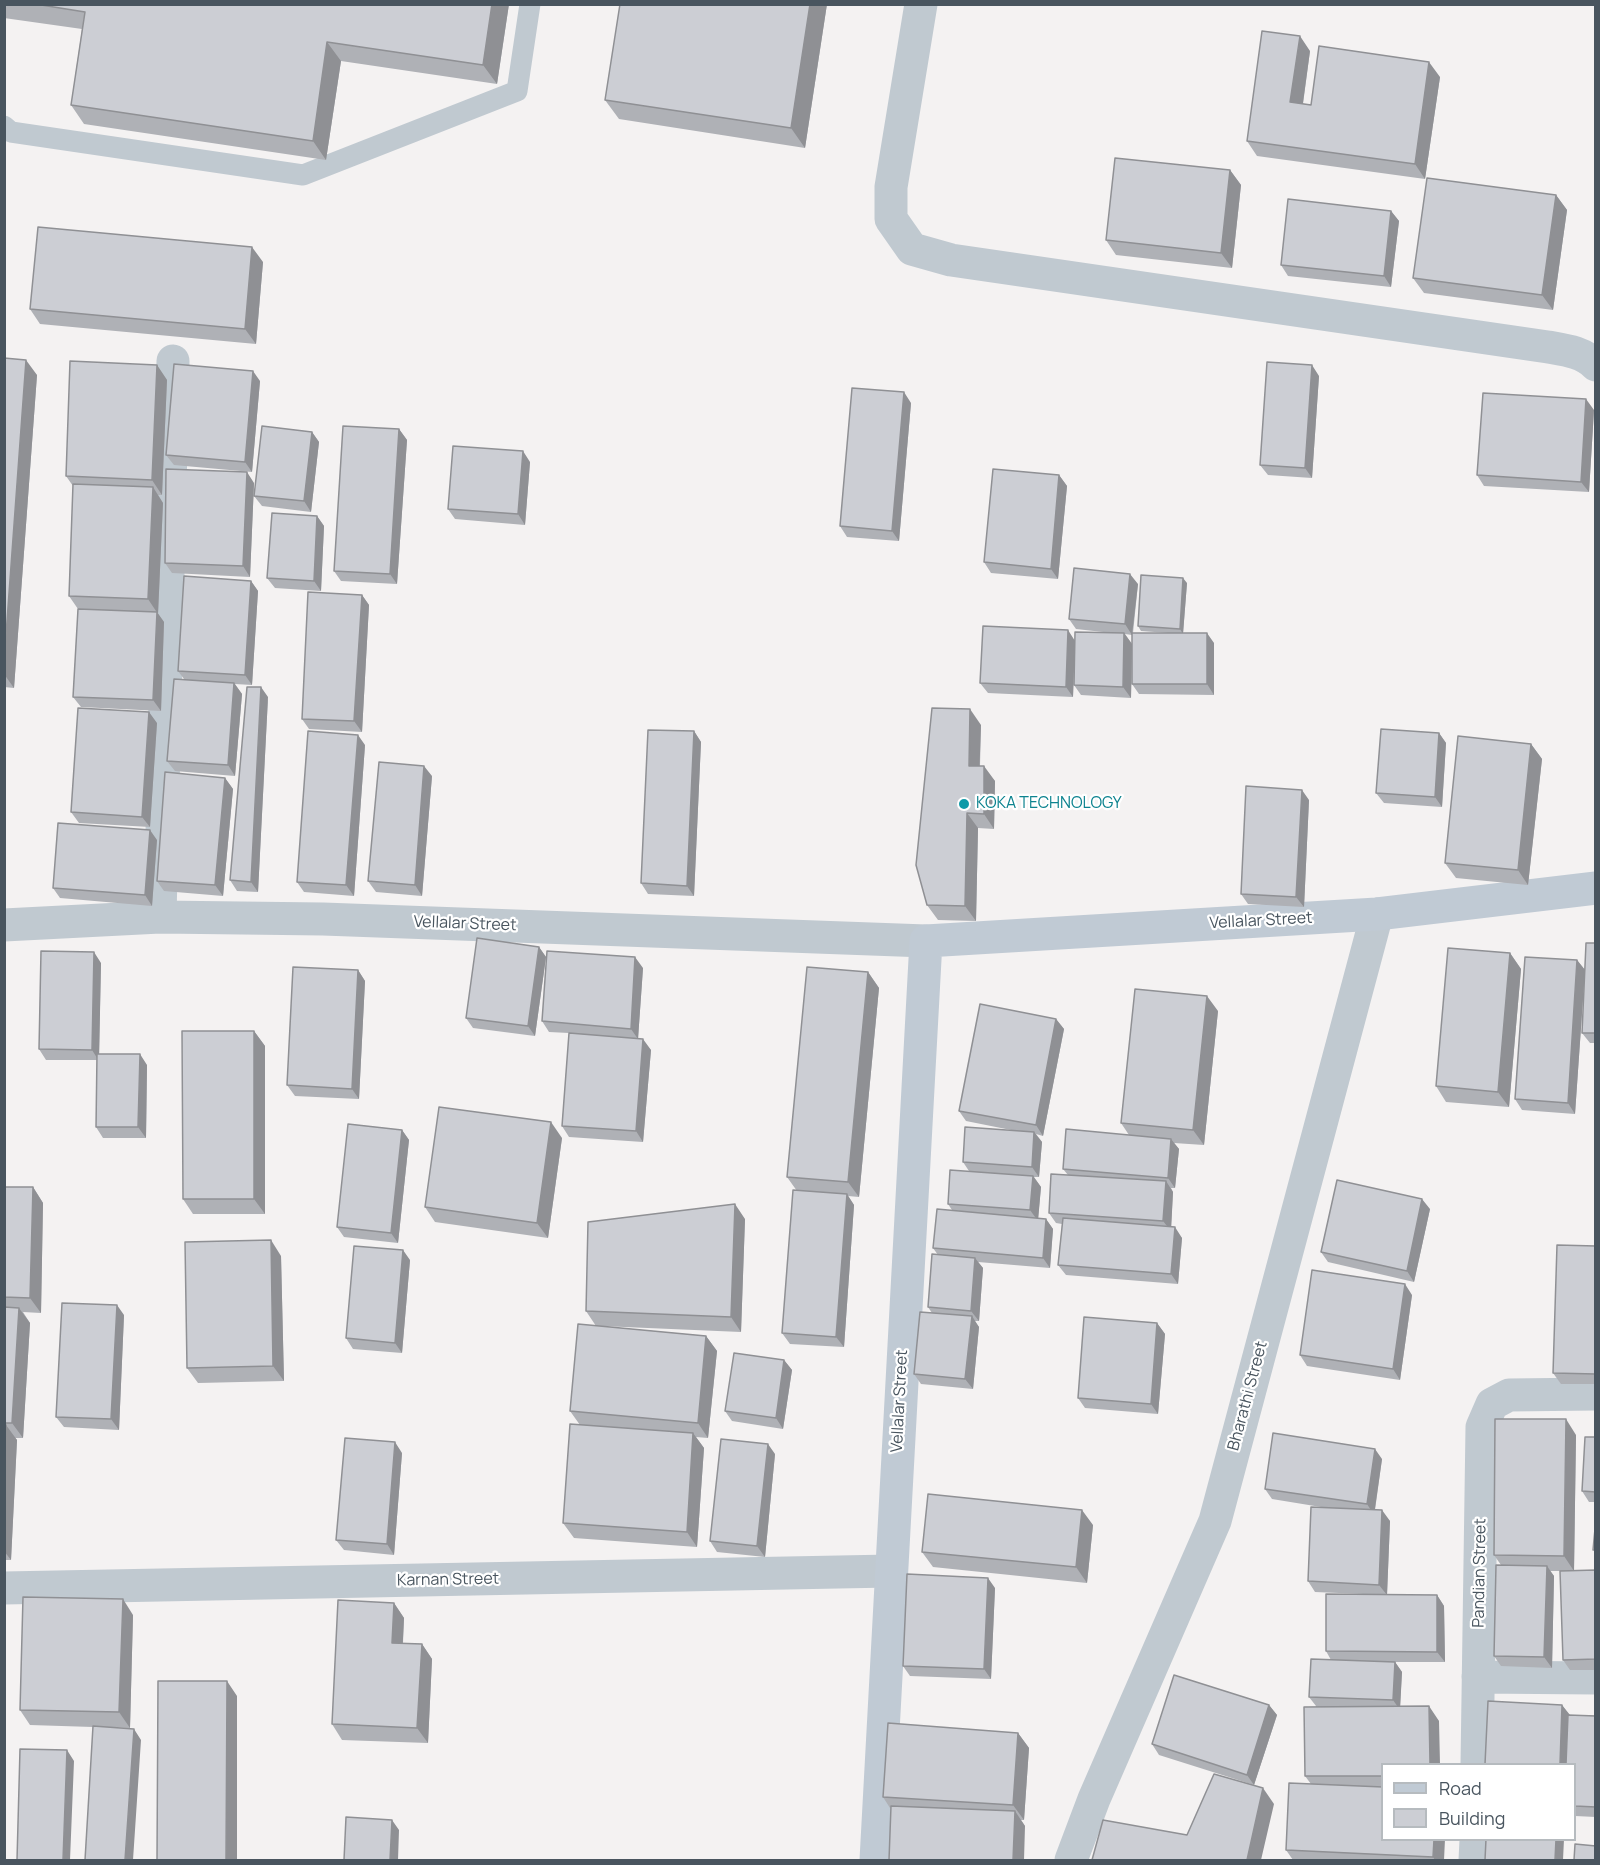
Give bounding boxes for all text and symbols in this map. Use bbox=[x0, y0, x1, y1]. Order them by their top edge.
place label: KOKA TECHNOLOGY bbox=[976, 794, 1122, 814]
marker: KOKA TECHNOLOGY bbox=[957, 797, 971, 811]
street label: Vellalar Street bbox=[1209, 909, 1313, 933]
street label: Vellalar Street bbox=[413, 913, 517, 935]
street label: Bharathi Street bbox=[1224, 1339, 1272, 1453]
street label: Vellalar Street bbox=[888, 1349, 912, 1453]
street label: Pandian Street bbox=[1469, 1518, 1491, 1628]
street label: Karnan Street bbox=[397, 1570, 499, 1590]
legend bbox=[1381, 1763, 1576, 1841]
text: Road bbox=[1439, 1776, 1482, 1800]
text: Building bbox=[1439, 1806, 1505, 1830]

